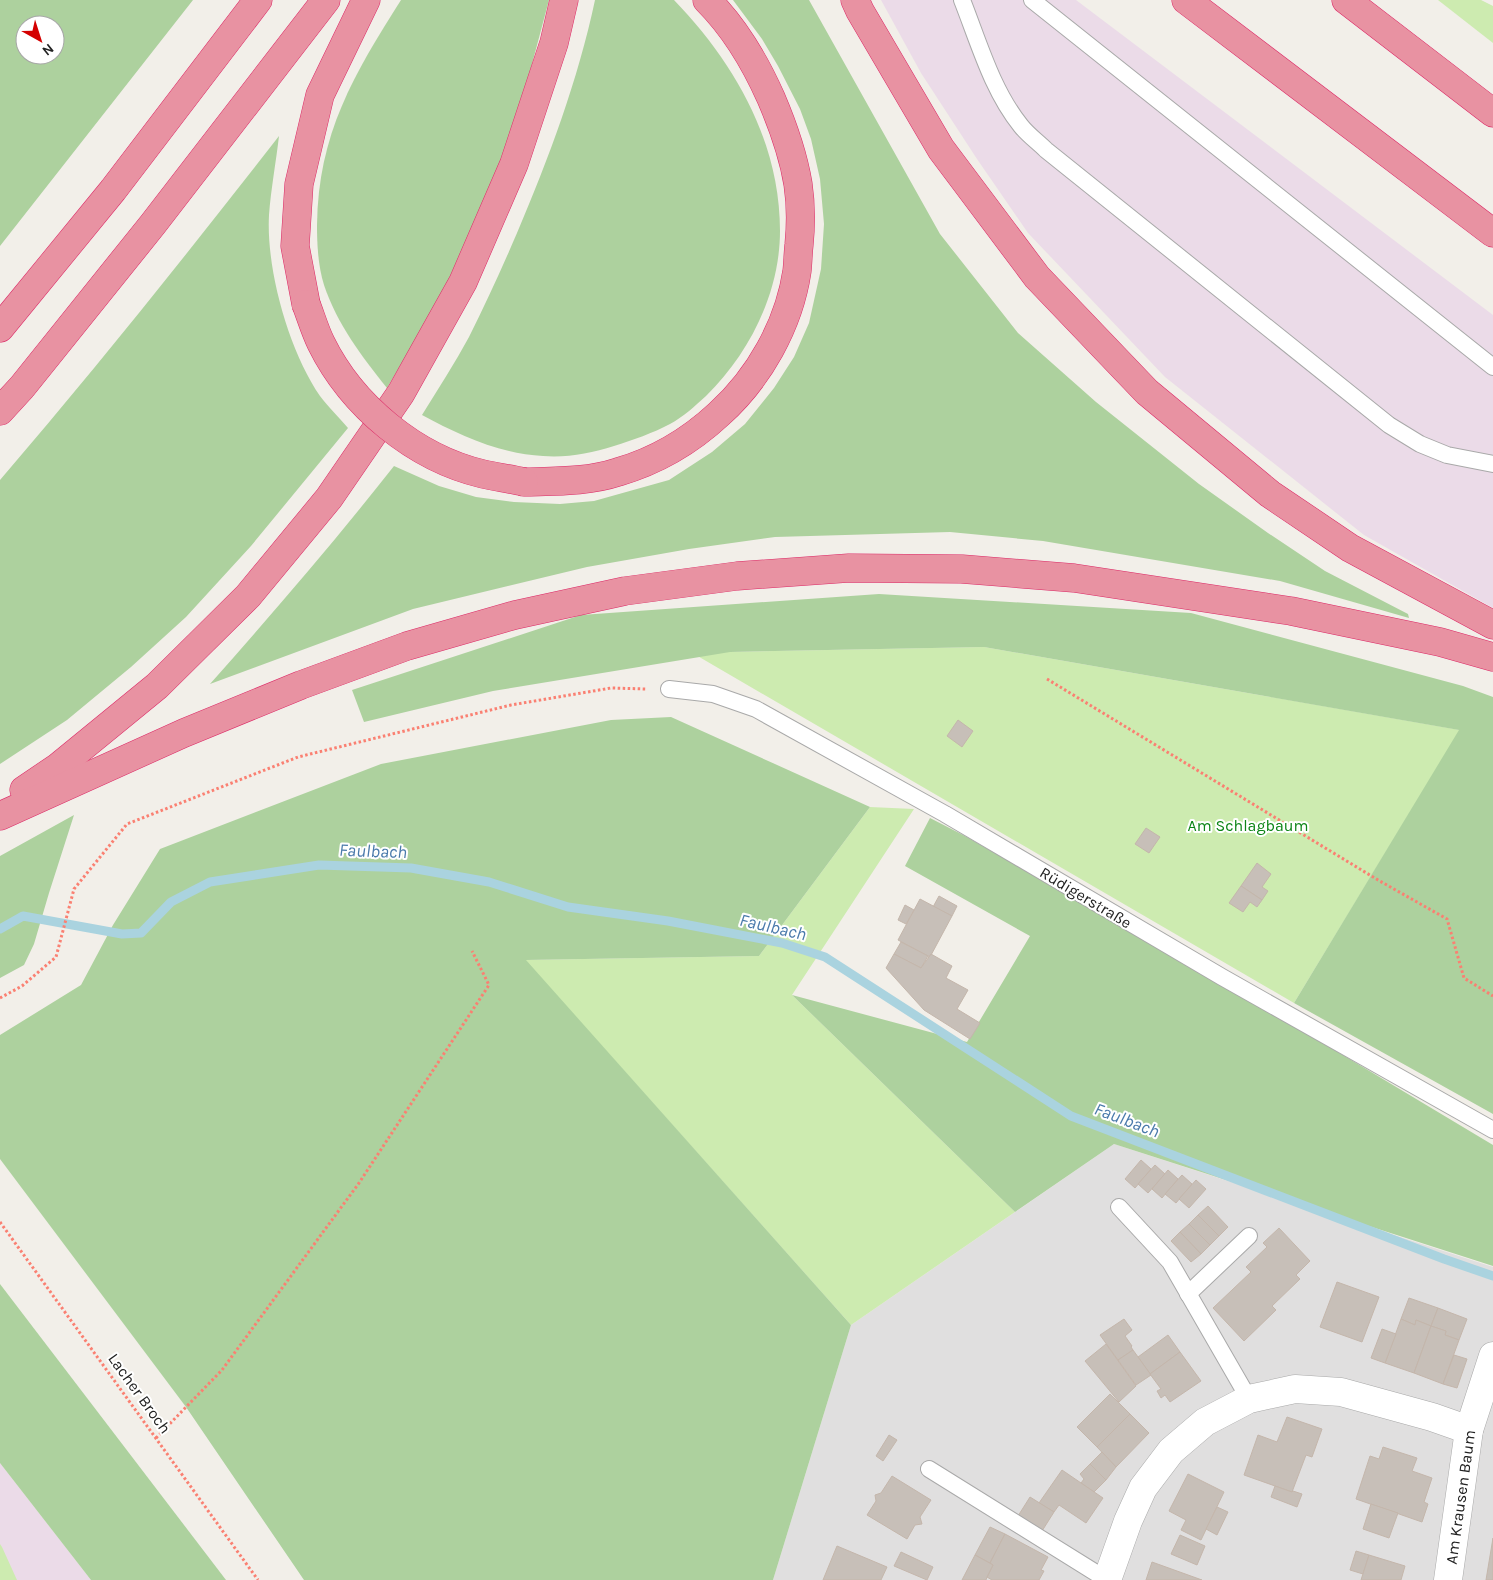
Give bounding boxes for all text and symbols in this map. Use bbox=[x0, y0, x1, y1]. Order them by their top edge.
north arrow bbox=[15, 15, 65, 65]
text: N bbox=[39, 40, 57, 59]
park label: Am Schlagbaum bbox=[1188, 816, 1308, 835]
water label: Faulbach bbox=[339, 839, 407, 863]
street label: Rüdigerstraße bbox=[1036, 863, 1135, 932]
water label: Faulbach bbox=[737, 909, 809, 945]
water label: Faulbach bbox=[1091, 1098, 1163, 1142]
street label: Lacher Broch bbox=[104, 1350, 175, 1437]
street label: Am Krausen Baum bbox=[1442, 1429, 1479, 1565]

